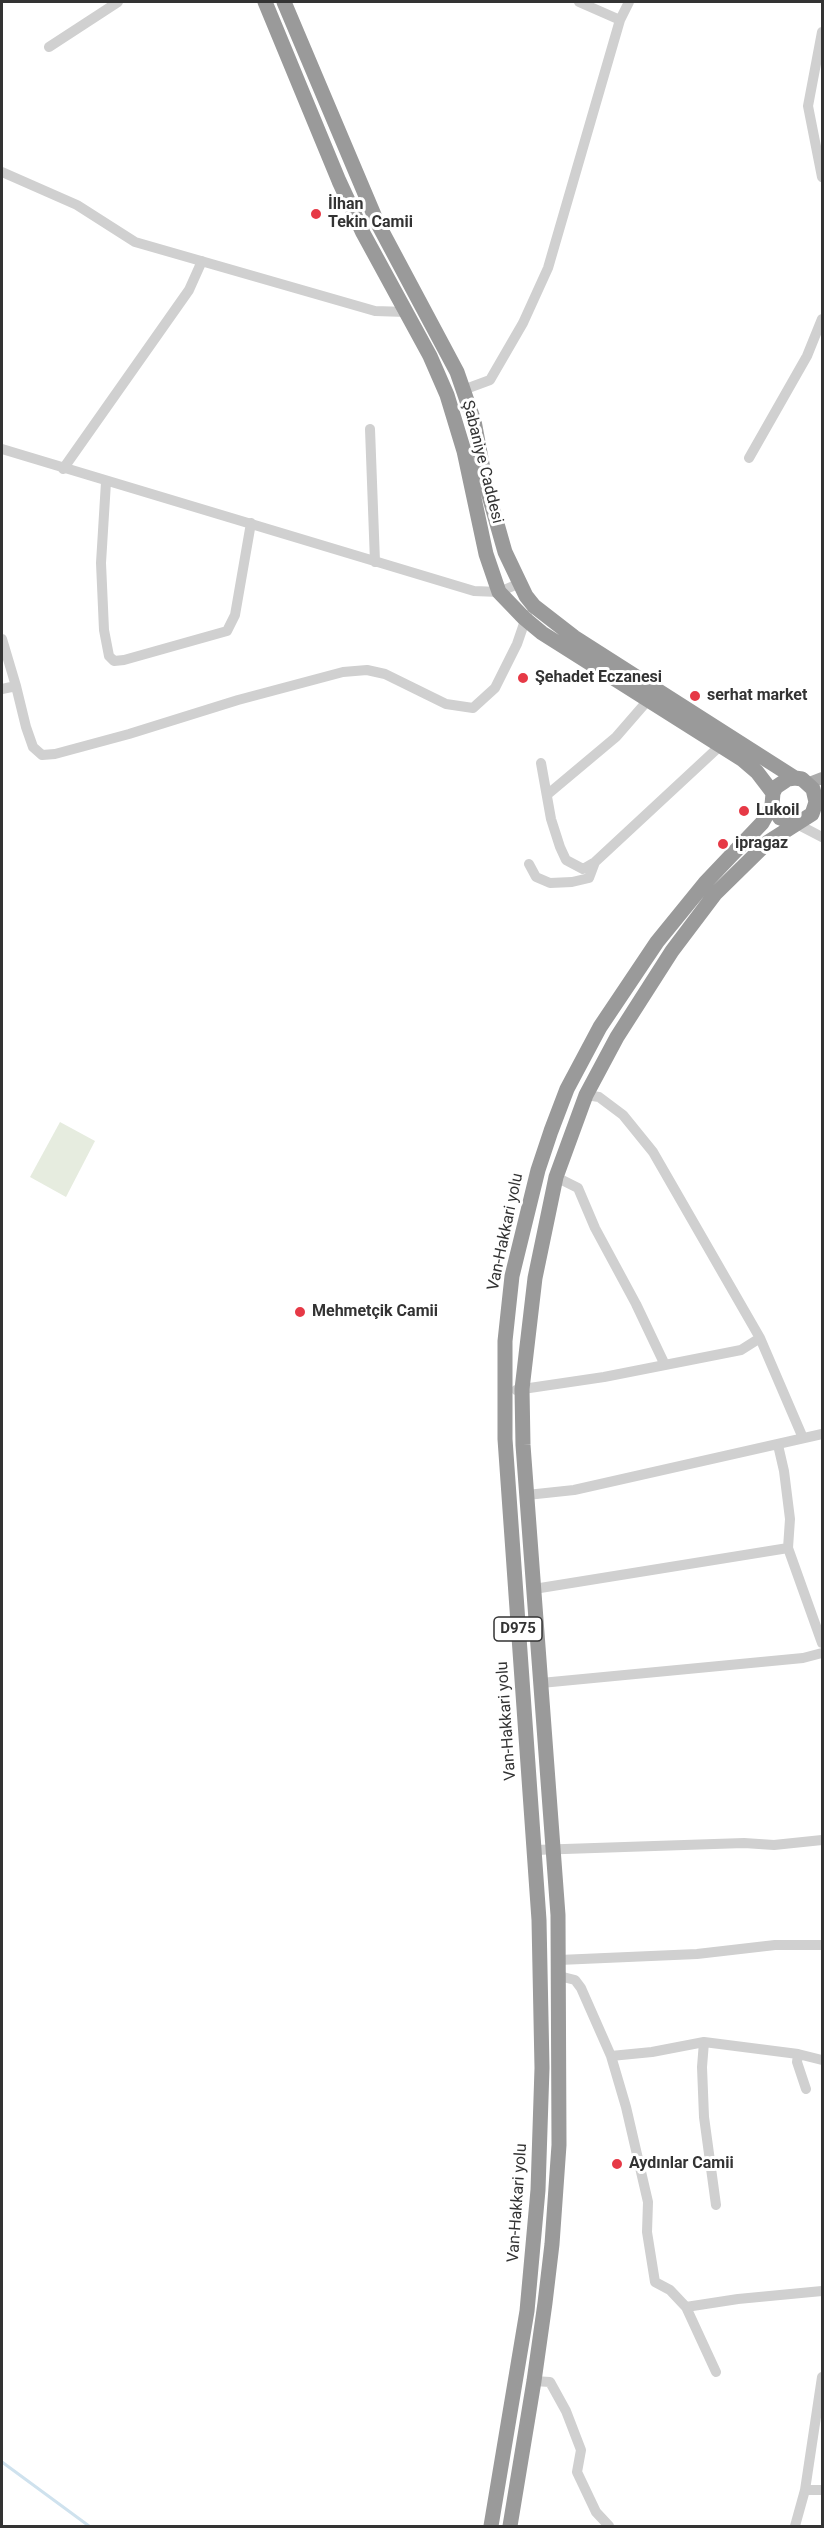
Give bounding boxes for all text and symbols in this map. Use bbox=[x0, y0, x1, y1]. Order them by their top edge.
place label: İlhan Tekin Camii bbox=[328, 195, 413, 233]
marker: İlhan Tekin Camii bbox=[309, 207, 323, 221]
street label: Şabaniye Caddesi bbox=[457, 398, 507, 526]
place label: Şehadet Eczanesi bbox=[535, 668, 662, 688]
marker: Şehadet Eczanesi bbox=[516, 671, 530, 685]
place label: serhat market bbox=[707, 686, 807, 706]
marker: serhat market bbox=[688, 689, 702, 703]
place label: Lukoil bbox=[756, 801, 799, 821]
marker: Lukoil bbox=[737, 804, 751, 818]
place label: ipragaz bbox=[735, 834, 788, 854]
marker: ipragaz bbox=[716, 837, 730, 851]
street label: Van-Hakkari yolu bbox=[484, 1172, 528, 1292]
place label: Mehmetçik Camii bbox=[312, 1302, 438, 1322]
marker: Mehmetçik Camii bbox=[293, 1305, 307, 1319]
road number: D975 bbox=[494, 1617, 542, 1641]
street label: Van-Hakkari yolu bbox=[493, 1661, 521, 1781]
street label: Van-Hakkari yolu bbox=[504, 2143, 532, 2263]
place label: Aydınlar Camii bbox=[629, 2154, 734, 2174]
marker: Aydınlar Camii bbox=[610, 2157, 624, 2171]

